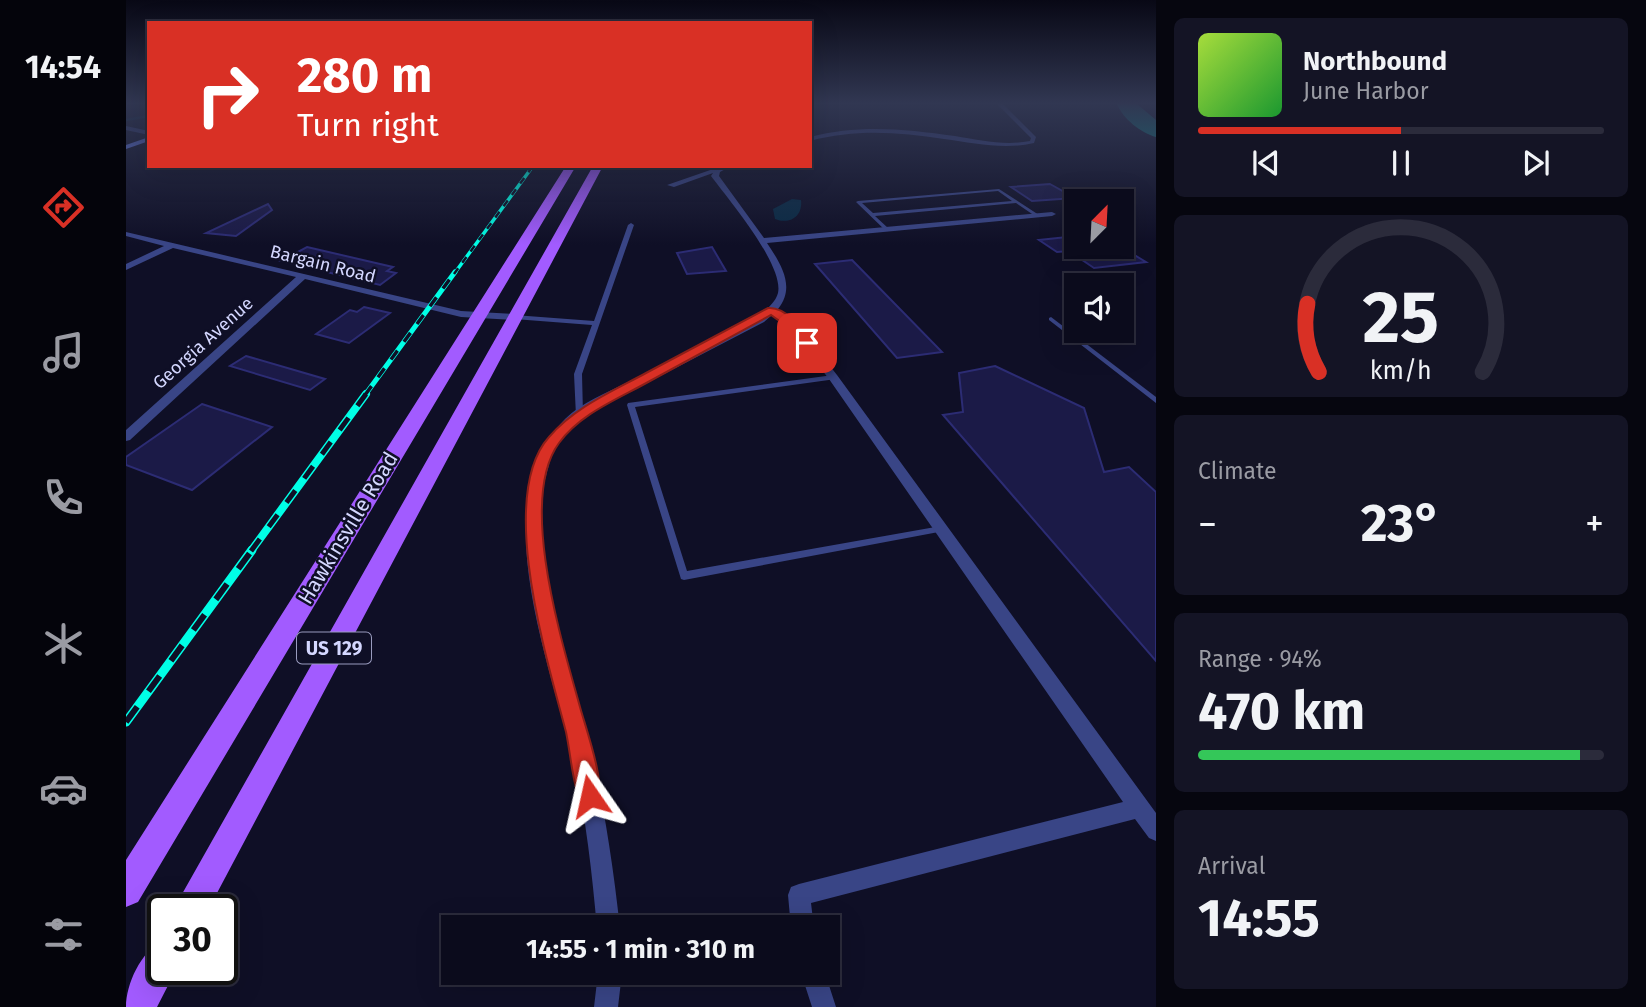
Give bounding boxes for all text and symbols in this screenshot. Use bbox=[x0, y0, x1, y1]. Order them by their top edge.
text: 280 m bbox=[297, 46, 433, 105]
text: Northbound bbox=[1303, 46, 1447, 77]
text: 14:54 bbox=[25, 48, 101, 86]
icon: right bbox=[182, 49, 273, 140]
text: June Harbor bbox=[1303, 77, 1429, 105]
text: Turn right bbox=[297, 106, 439, 144]
icon: previous bbox=[1247, 144, 1285, 182]
icon: pause bbox=[1382, 144, 1420, 182]
icon: next bbox=[1517, 144, 1555, 182]
icon: directions bbox=[39, 183, 88, 232]
north arrow bbox=[1064, 189, 1134, 259]
map controls bbox=[1064, 189, 1134, 343]
street label: Bargain Road bbox=[268, 240, 378, 288]
button: sound bbox=[1064, 273, 1134, 343]
text: 25 bbox=[1363, 275, 1439, 362]
street label: Georgia Avenue bbox=[148, 292, 258, 394]
pin bbox=[777, 313, 837, 373]
icon: arrive bbox=[788, 324, 826, 362]
icon: music bbox=[39, 328, 88, 377]
text: km/h bbox=[1370, 356, 1432, 386]
street label: Hawkinsville Road bbox=[292, 447, 404, 609]
text: Climate bbox=[1198, 457, 1277, 485]
icon: phone bbox=[39, 473, 88, 522]
text: 23° bbox=[1361, 492, 1441, 555]
text: − bbox=[1198, 501, 1217, 547]
text: + bbox=[1585, 501, 1604, 547]
icon: climate bbox=[39, 619, 88, 668]
road number: US 129 bbox=[297, 632, 371, 664]
text: Range · 94% bbox=[1198, 645, 1322, 673]
text: 470 km bbox=[1198, 680, 1365, 743]
position arrow bbox=[553, 759, 627, 833]
icon: car bbox=[39, 764, 88, 813]
text: Arrival bbox=[1198, 852, 1265, 880]
text: 14:55 bbox=[1198, 887, 1320, 950]
speed limit sign: 30 bbox=[147, 894, 238, 985]
icon: filters bbox=[39, 910, 88, 959]
text: 14:55 · 1 min · 310 m bbox=[526, 934, 755, 965]

